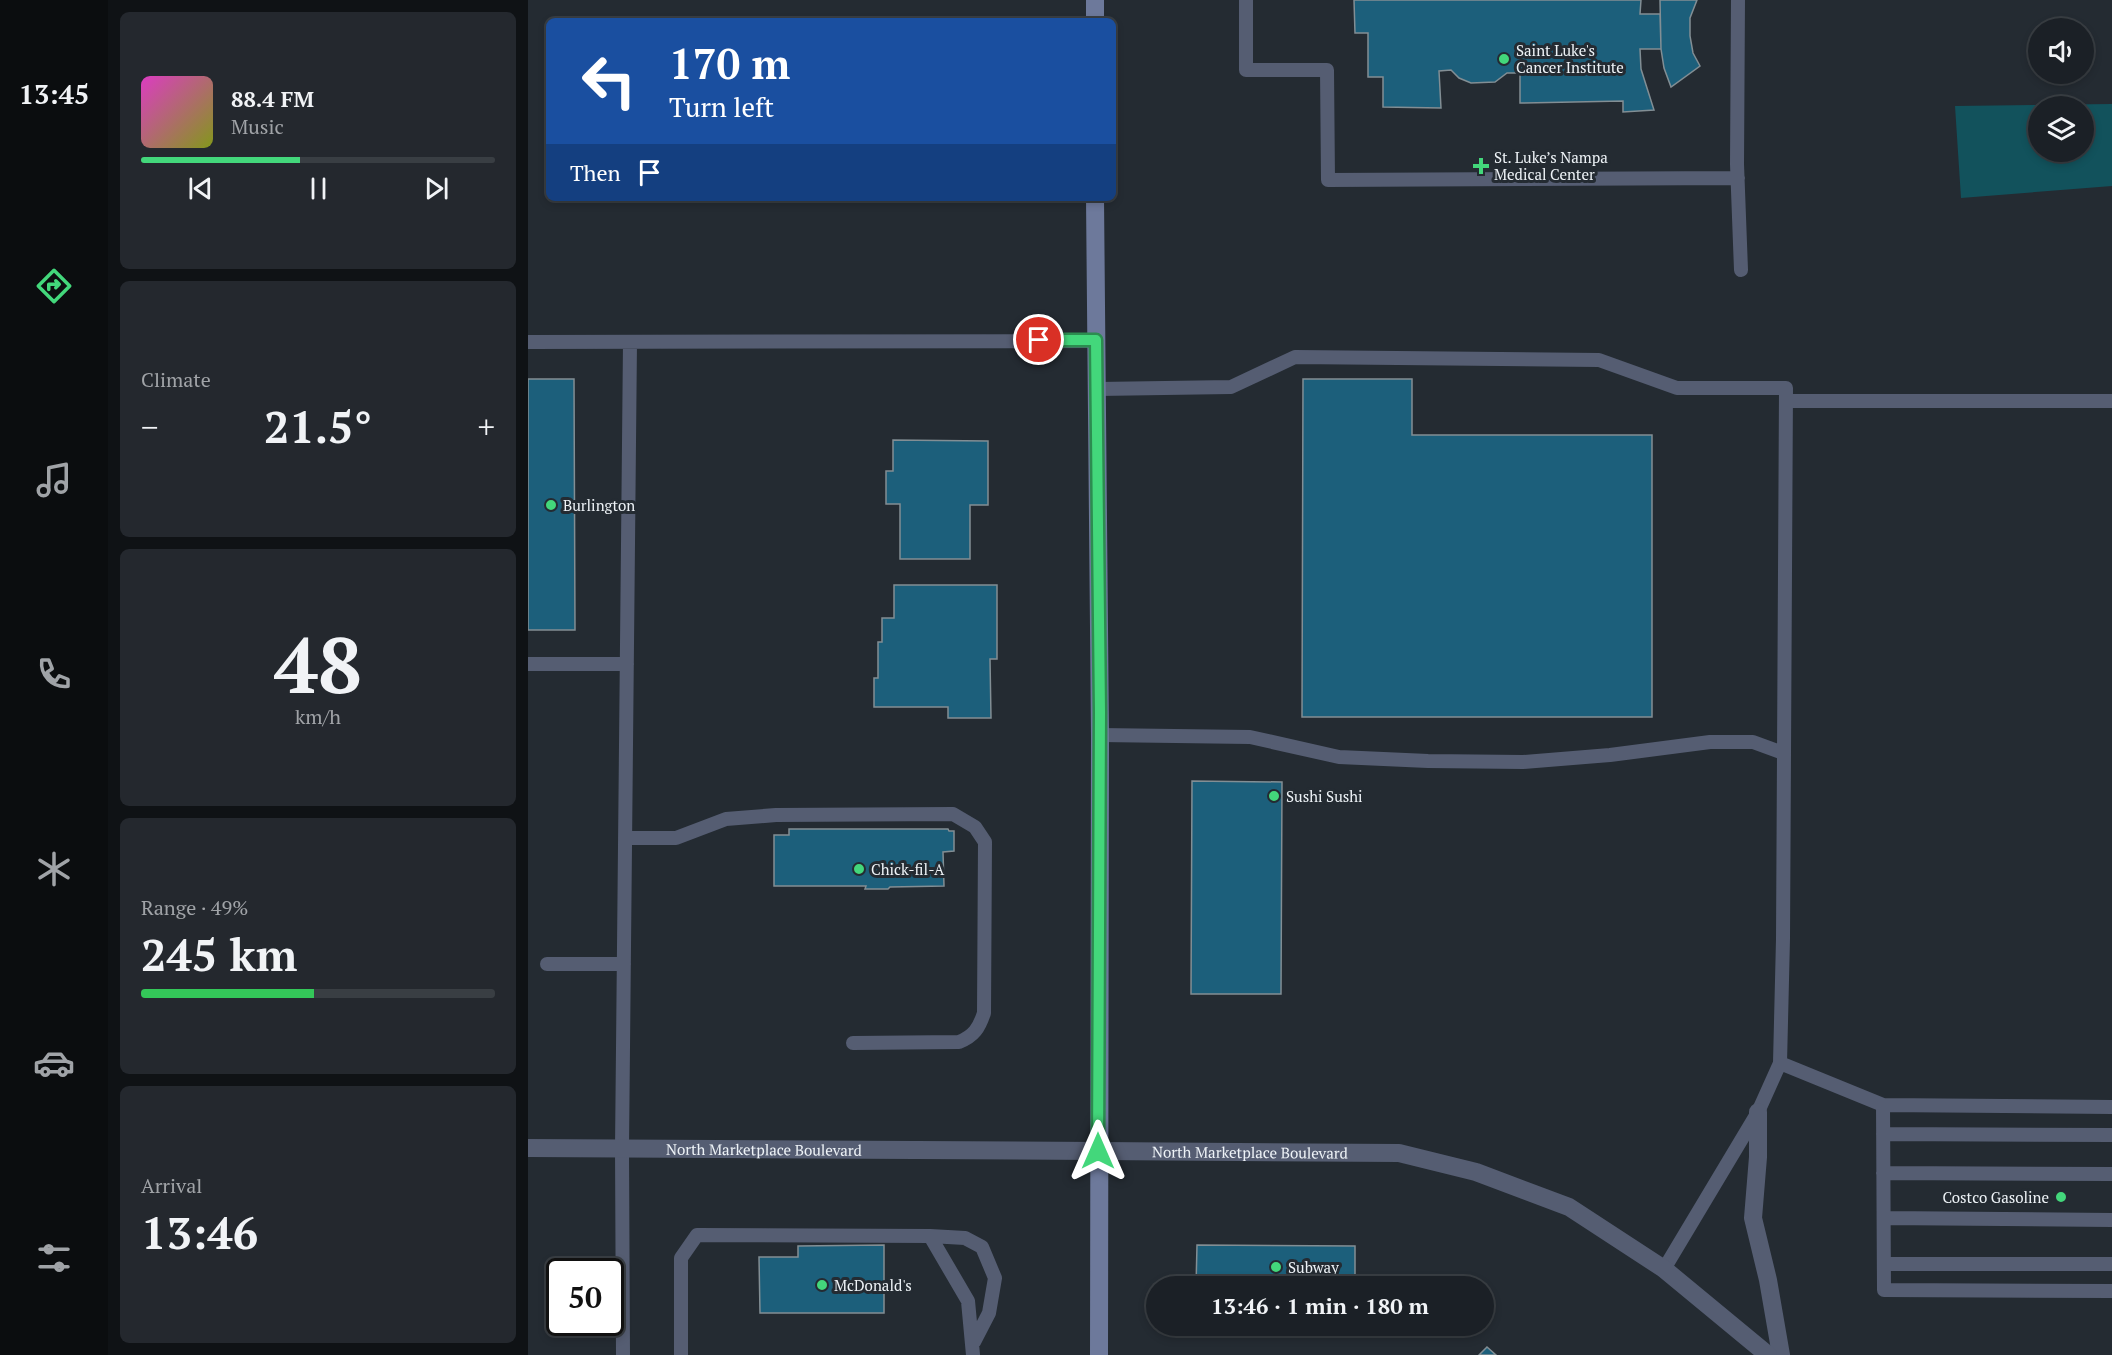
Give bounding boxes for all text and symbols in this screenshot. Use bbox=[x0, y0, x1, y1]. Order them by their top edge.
map controls bbox=[2028, 18, 2094, 162]
button: sound bbox=[2028, 18, 2094, 84]
text: 170 m bbox=[669, 35, 790, 91]
place label: Saint Luke's Cancer Institute bbox=[1516, 40, 1624, 77]
icon: left bbox=[570, 42, 648, 120]
marker: Saint Luke's Cancer Institute bbox=[1497, 52, 1511, 66]
text: 13:45 bbox=[19, 76, 89, 112]
text: 88.4 FM bbox=[231, 84, 314, 113]
text: Turn left bbox=[669, 89, 774, 125]
button: layers bbox=[2028, 96, 2094, 162]
text: Music bbox=[231, 113, 284, 140]
place label: St. Luke’s Nampa Medical Center bbox=[1494, 147, 1608, 184]
icon: arrive bbox=[633, 156, 666, 189]
marker: St. Luke’s Nampa Medical Center bbox=[1472, 157, 1490, 175]
text: Then bbox=[570, 158, 621, 187]
icon: previous bbox=[184, 172, 217, 205]
icon: pause bbox=[302, 172, 335, 205]
icon: next bbox=[420, 172, 453, 205]
icon: directions bbox=[33, 265, 75, 307]
pin bbox=[1013, 314, 1064, 365]
icon: arrive bbox=[1022, 323, 1055, 356]
text: Climate bbox=[141, 366, 211, 393]
text: 21.5° bbox=[264, 396, 372, 456]
text: − bbox=[141, 405, 159, 448]
text: + bbox=[477, 405, 495, 448]
icon: music bbox=[33, 459, 75, 501]
place label: Burlington bbox=[563, 495, 635, 515]
marker: Burlington bbox=[544, 498, 558, 512]
text: 48 bbox=[274, 612, 362, 715]
icon: phone bbox=[33, 653, 75, 695]
text: km/h bbox=[295, 703, 341, 730]
place label: Sushi Sushi bbox=[1286, 786, 1363, 806]
marker: Sushi Sushi bbox=[1267, 789, 1281, 803]
icon: climate bbox=[33, 848, 75, 890]
place label: Chick-fil-A bbox=[871, 859, 945, 879]
marker: Chick-fil-A bbox=[852, 862, 866, 876]
text: Range · 49% bbox=[141, 894, 248, 921]
text: 245 km bbox=[141, 924, 297, 984]
icon: car bbox=[33, 1042, 75, 1084]
position arrow bbox=[1066, 1119, 1130, 1183]
street label: North Marketplace Boulevard bbox=[666, 1139, 862, 1160]
street label: North Marketplace Boulevard bbox=[1152, 1141, 1348, 1163]
text: Arrival bbox=[141, 1172, 202, 1199]
place label: Costco Gasoline bbox=[1943, 1187, 2049, 1207]
marker: Costco Gasoline bbox=[2054, 1190, 2068, 1204]
text: 13:46 bbox=[141, 1202, 258, 1262]
icon: filters bbox=[33, 1237, 75, 1279]
place label: Subway bbox=[1288, 1257, 1339, 1277]
speed limit sign: 50 bbox=[546, 1258, 624, 1336]
marker: Subway bbox=[1269, 1260, 1283, 1274]
place label: McDonald's bbox=[834, 1275, 912, 1295]
marker: McDonald's bbox=[815, 1278, 829, 1292]
text: 13:46 · 1 min · 180 m bbox=[1211, 1291, 1429, 1320]

